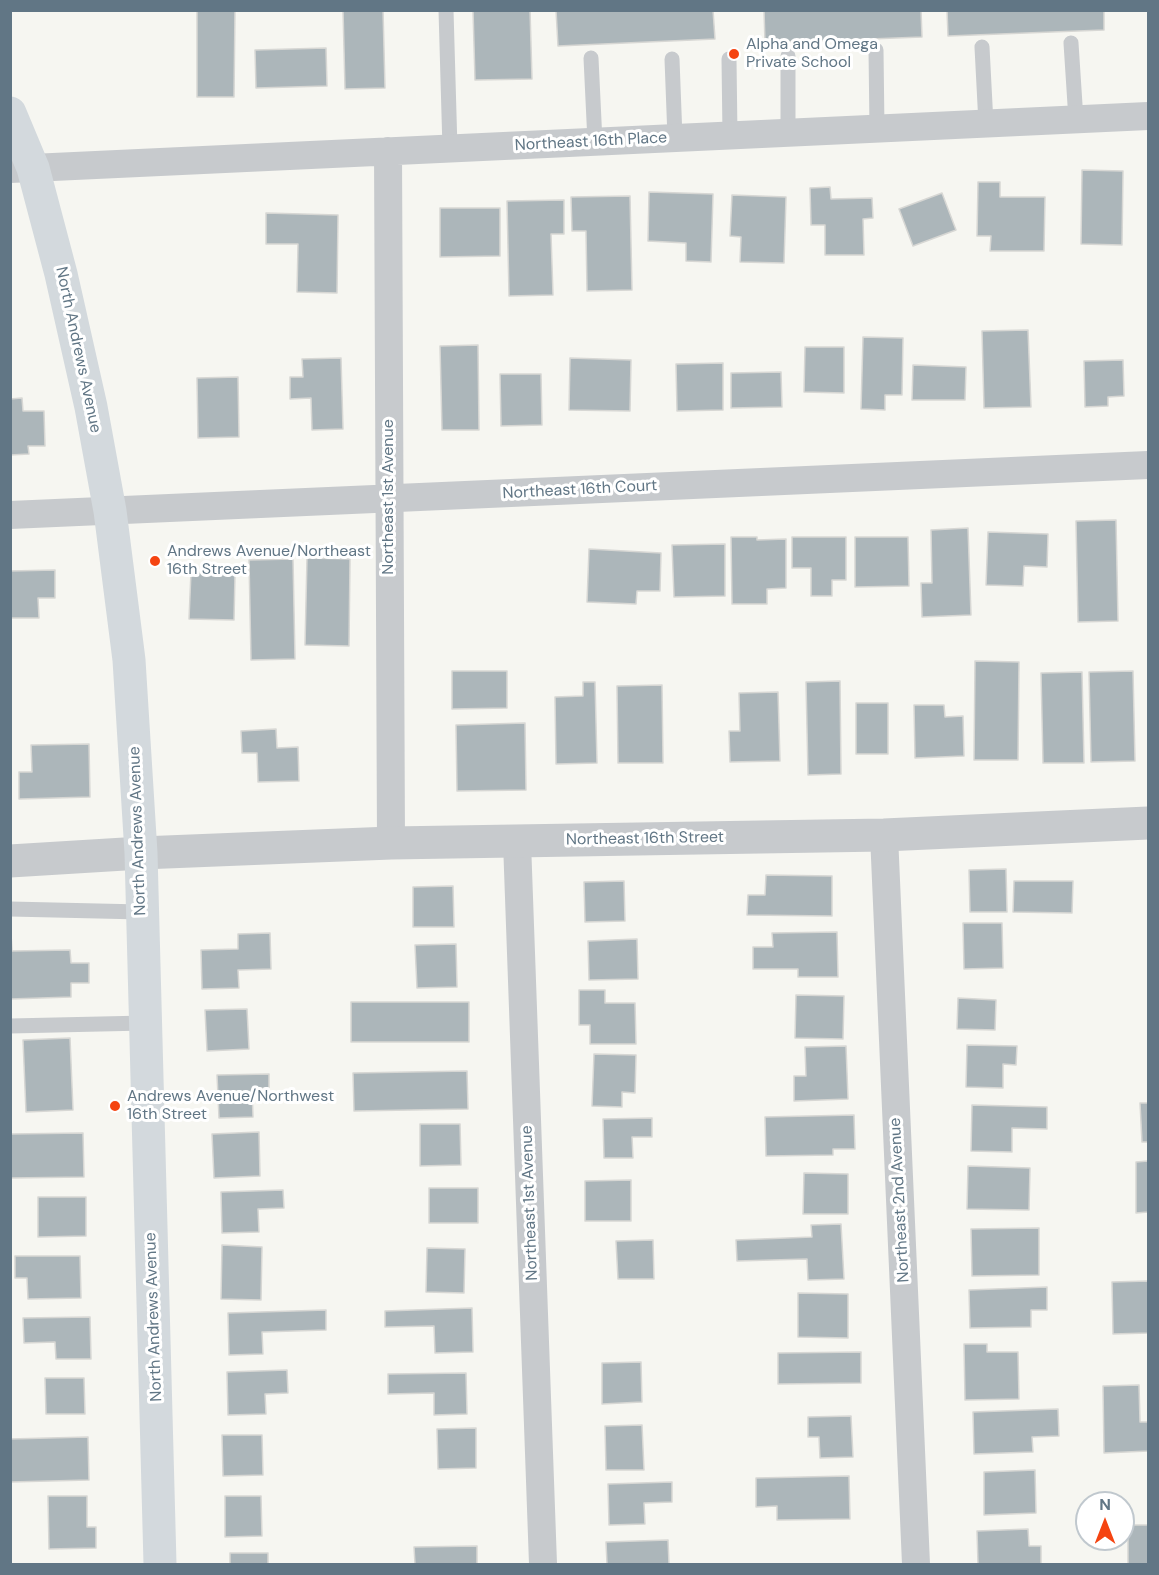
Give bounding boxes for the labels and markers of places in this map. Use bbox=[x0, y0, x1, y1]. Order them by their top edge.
place label: Alpha and Omega Private School bbox=[746, 35, 878, 73]
marker: Alpha and Omega Private School bbox=[727, 47, 741, 61]
place label: Andrews Avenue/Northeast 16th Street bbox=[167, 542, 371, 580]
marker: Andrews Avenue/Northeast 16th Street bbox=[148, 554, 162, 568]
place label: Andrews Avenue/Northwest 16th Street bbox=[127, 1087, 334, 1125]
marker: Andrews Avenue/Northwest 16th Street bbox=[108, 1099, 122, 1113]

